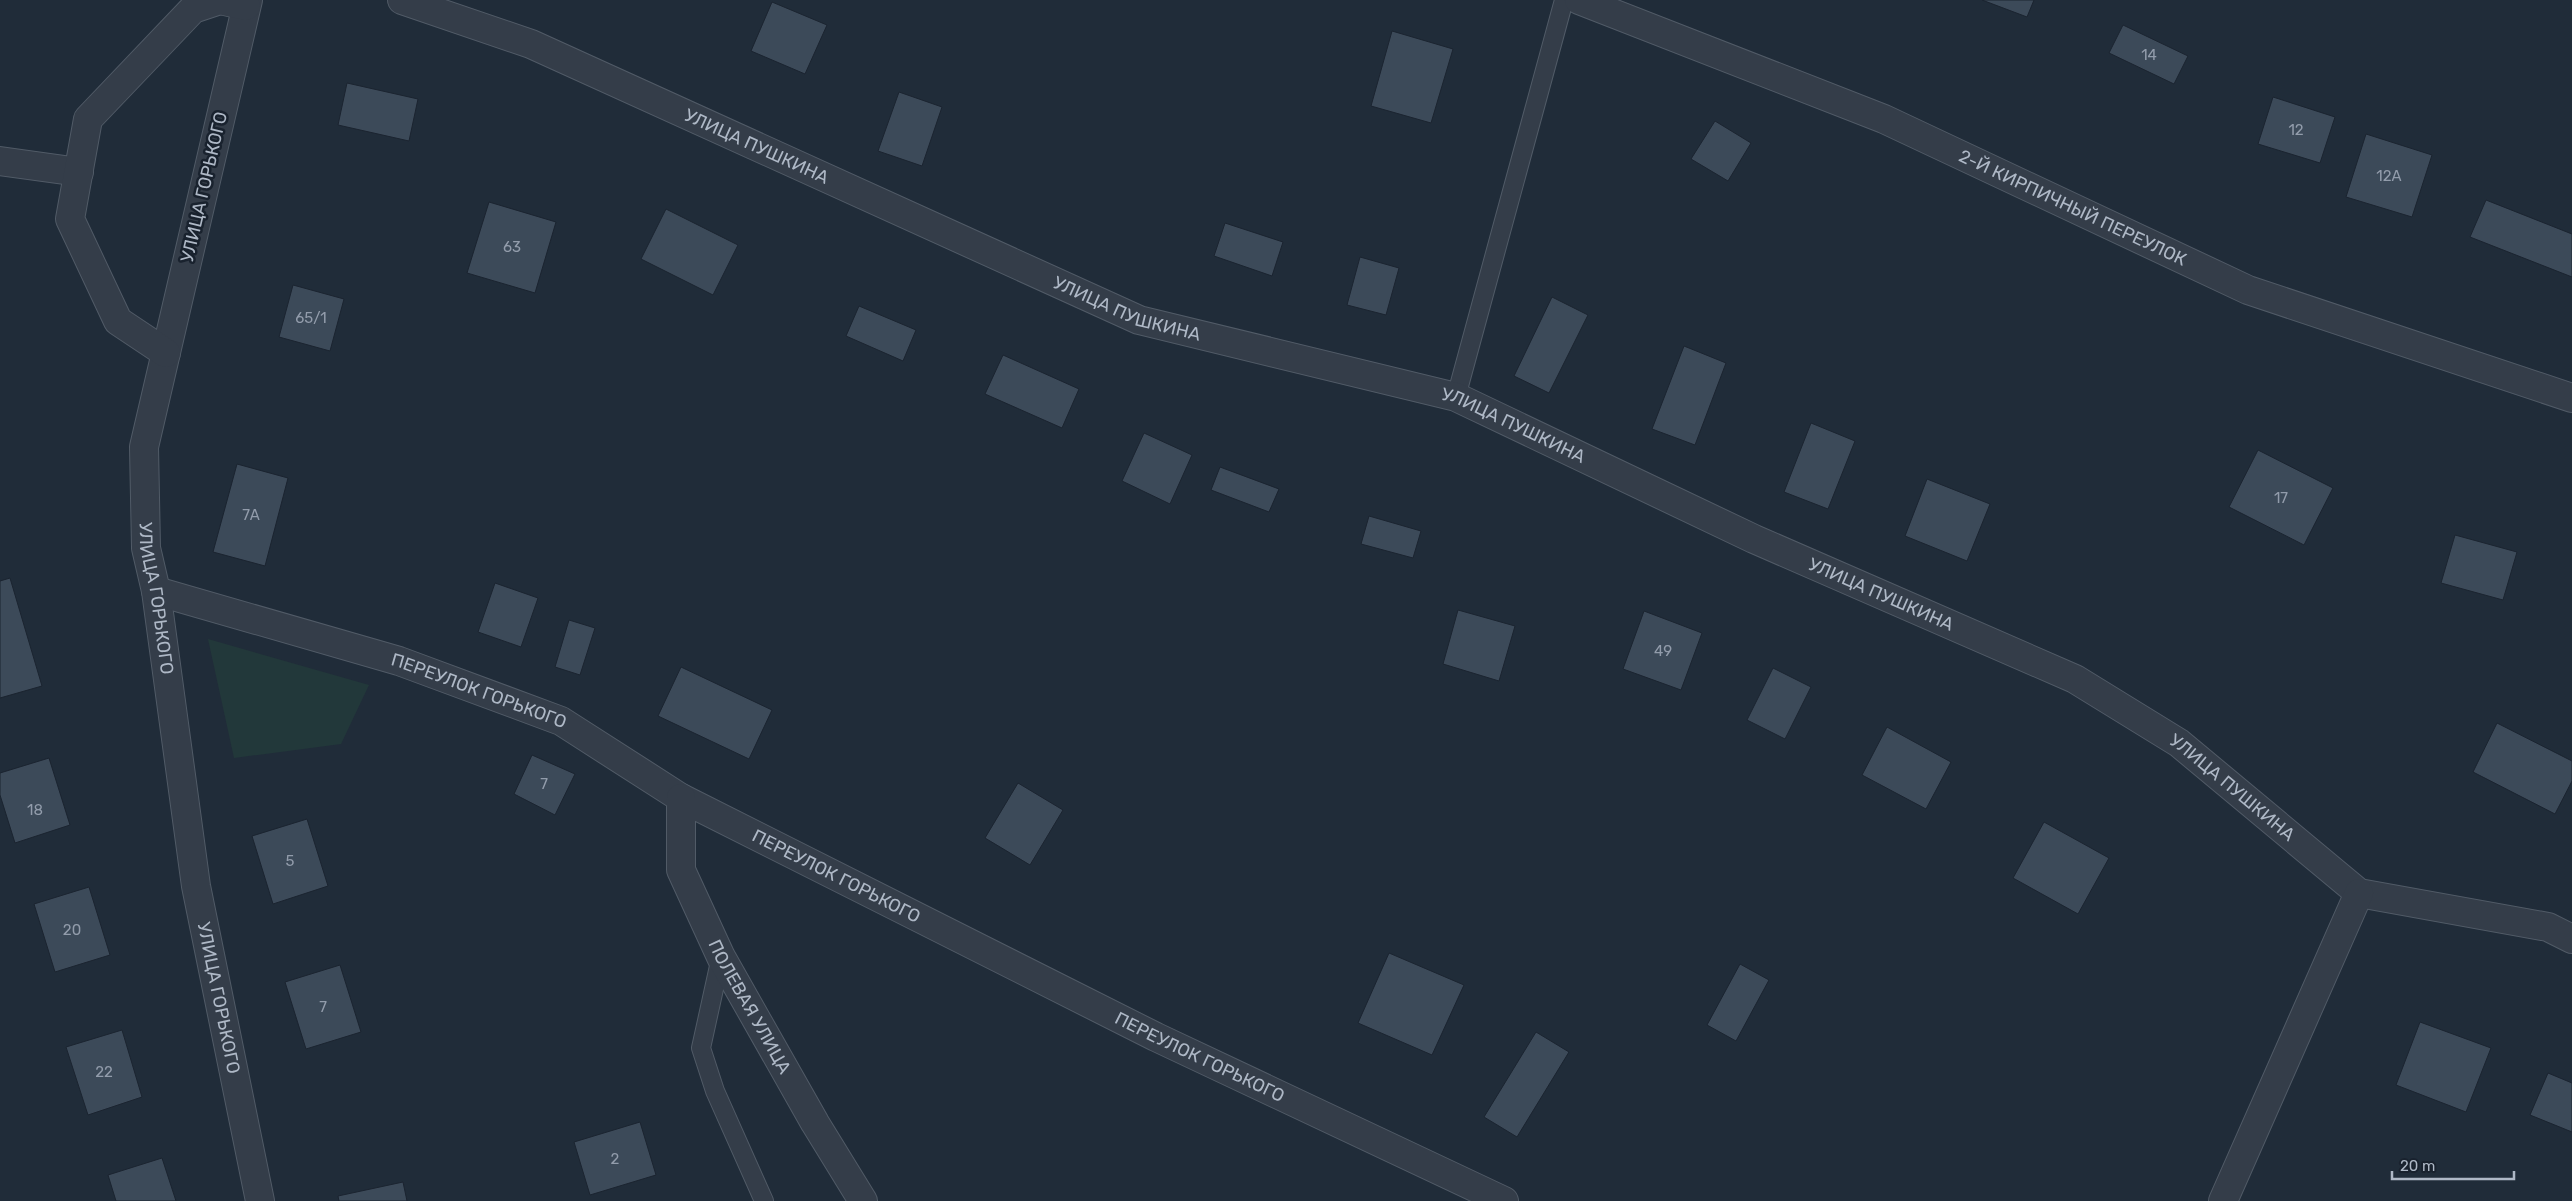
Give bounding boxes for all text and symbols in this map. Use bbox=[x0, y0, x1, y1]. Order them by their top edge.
house number: 14 bbox=[2141, 46, 2157, 64]
street label: УЛИЦА ПУШКИНА bbox=[681, 104, 832, 189]
street label: УЛИЦА ГОРЬКОГО bbox=[176, 110, 232, 264]
house number: 12 bbox=[2288, 121, 2304, 139]
street label: 2-Й КИРПИЧНЫЙ ПЕРЕУЛОК bbox=[1955, 145, 2190, 271]
house number: 12А bbox=[2376, 167, 2402, 185]
house number: 63 bbox=[503, 238, 521, 256]
street label: УЛИЦА ПУШКИНА bbox=[1050, 271, 1203, 346]
house number: 65/1 bbox=[295, 309, 327, 327]
street label: УЛИЦА ПУШКИНА bbox=[1439, 383, 1589, 468]
house number: 17 bbox=[2274, 489, 2288, 507]
house number: 7А bbox=[242, 506, 260, 524]
street label: УЛИЦА ГОРЬКОГО bbox=[134, 522, 178, 676]
street label: УЛИЦА ПУШКИНА bbox=[1805, 553, 1957, 636]
house number: 49 bbox=[1654, 642, 1672, 660]
street label: ПЕРЕУЛОК ГОРЬКОГО bbox=[389, 648, 570, 733]
street label: УЛИЦА ПУШКИНА bbox=[2166, 729, 2299, 846]
house number: 7 bbox=[540, 775, 548, 793]
house number: 18 bbox=[27, 801, 43, 819]
street label: ПЕРЕУЛОК ГОРЬКОГО bbox=[748, 825, 924, 928]
house number: 5 bbox=[286, 852, 295, 870]
street label: УЛИЦА ГОРЬКОГО bbox=[193, 920, 245, 1076]
house number: 20 bbox=[63, 921, 81, 939]
street label: ПОЛЕВАЯ УЛИЦА bbox=[704, 936, 796, 1078]
house number: 7 bbox=[319, 998, 327, 1016]
street label: ПЕРЕУЛОК ГОРЬКОГО bbox=[1111, 1007, 1288, 1107]
house number: 22 bbox=[95, 1063, 113, 1081]
scale bar bbox=[2392, 1148, 2514, 1180]
house number: 2 bbox=[611, 1150, 620, 1168]
text: 20 m bbox=[2400, 1157, 2435, 1175]

